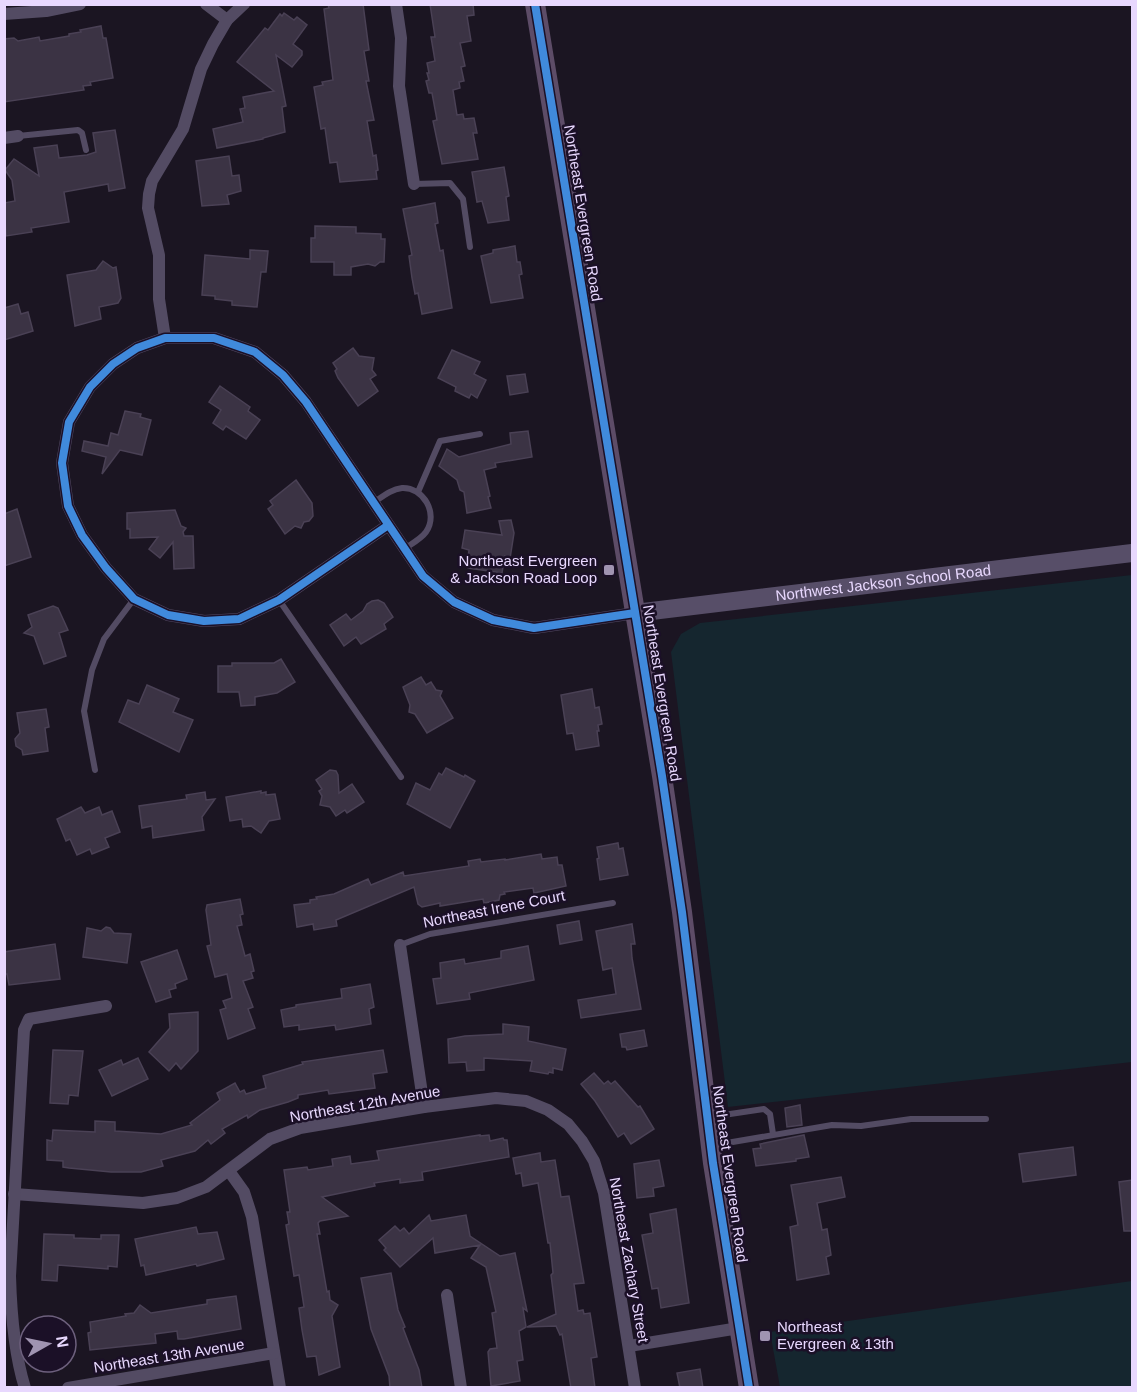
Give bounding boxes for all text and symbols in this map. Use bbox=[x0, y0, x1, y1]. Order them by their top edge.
street label: Northeast Evergreen Road bbox=[561, 123, 606, 302]
place label: Northeast Evergreen & Jackson Road Loop bbox=[450, 552, 597, 586]
street label: Northwest Jackson School Road bbox=[774, 561, 992, 604]
marker: Northeast Evergreen & Jackson Road Loop bbox=[602, 563, 616, 577]
street label: Northeast Evergreen Road bbox=[640, 603, 685, 782]
street label: Northeast Irene Court bbox=[421, 886, 567, 931]
street label: Northeast 12th Avenue bbox=[288, 1082, 441, 1125]
street label: Northeast Evergreen Road bbox=[710, 1084, 751, 1263]
street label: Northeast Zachary Street bbox=[607, 1176, 653, 1345]
north arrow bbox=[18, 1314, 78, 1374]
place label: Northeast Evergreen & 13th bbox=[777, 1318, 894, 1352]
marker: Northeast Evergreen & 13th bbox=[758, 1329, 772, 1343]
text: N bbox=[53, 1335, 72, 1349]
street label: Northeast 13th Avenue bbox=[92, 1335, 245, 1376]

